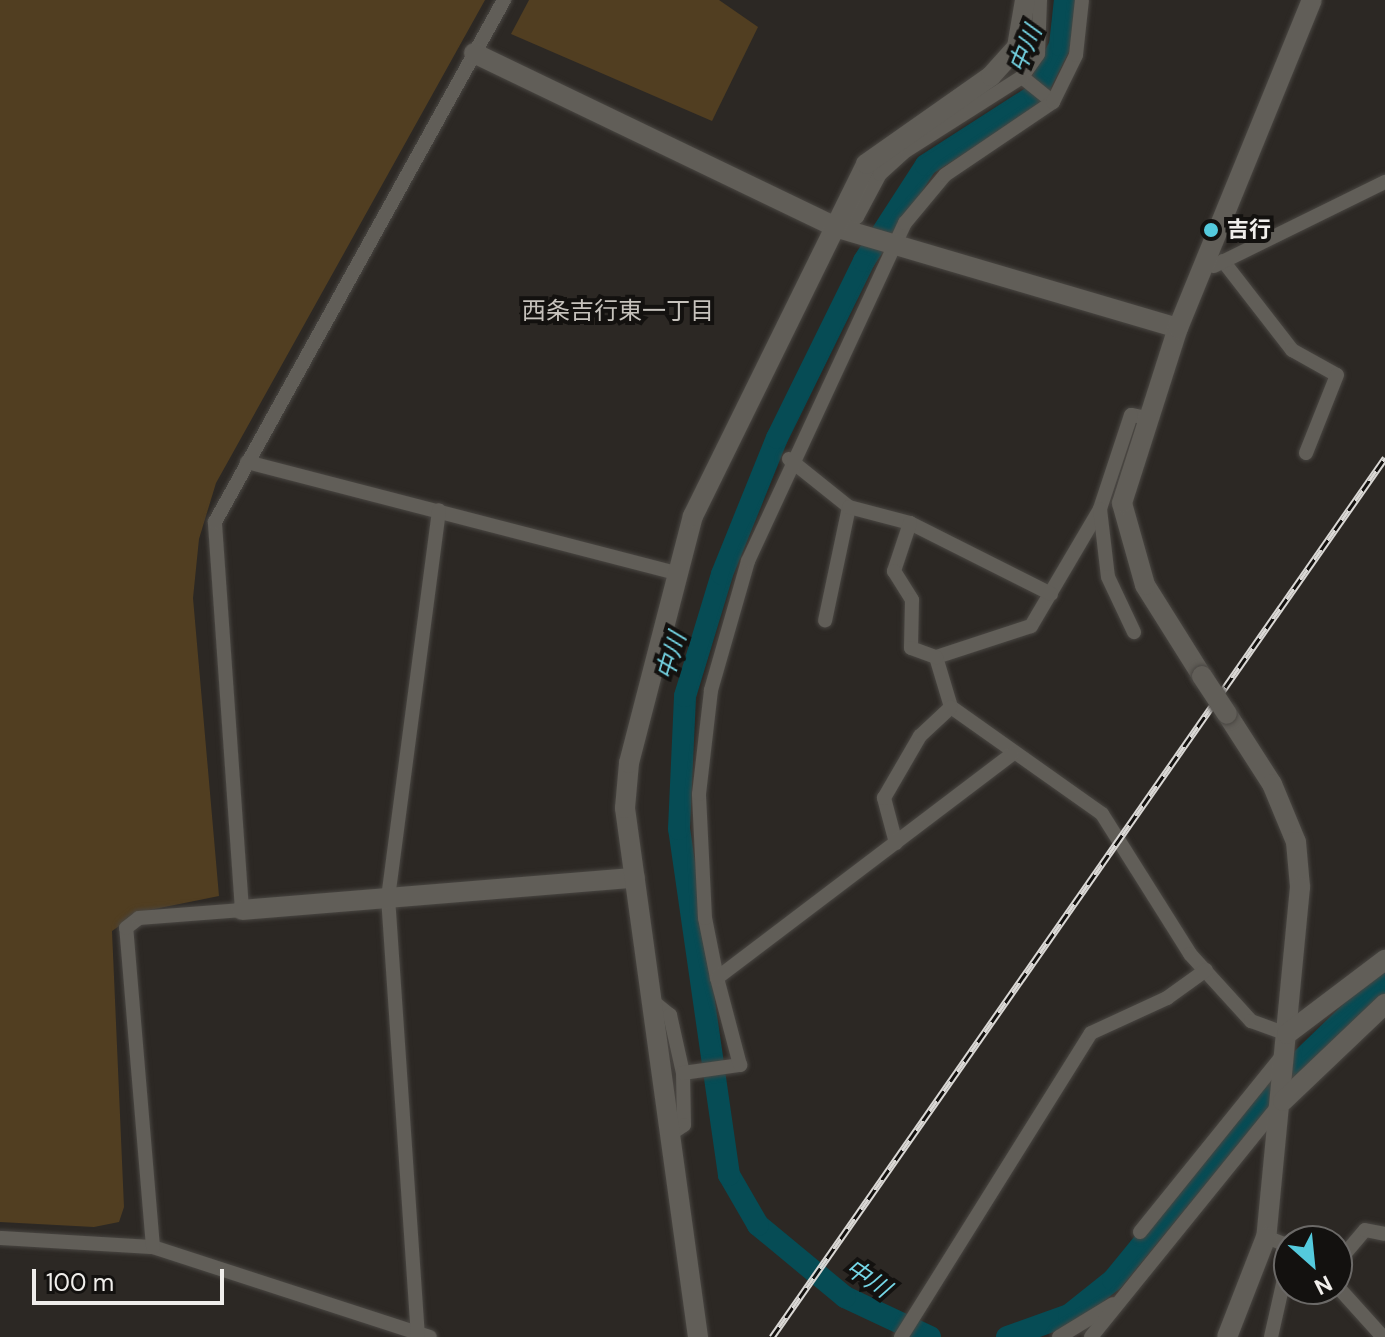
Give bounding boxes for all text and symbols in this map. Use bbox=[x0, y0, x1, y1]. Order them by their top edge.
water label: 中川 bbox=[1003, 21, 1047, 77]
place label: 吉行 bbox=[1227, 217, 1271, 243]
marker: 吉行 bbox=[1202, 221, 1220, 239]
district label: 西条吉行東一丁目 bbox=[522, 297, 714, 325]
water label: 中川 bbox=[650, 629, 692, 683]
north arrow bbox=[1273, 1225, 1353, 1305]
scale bar bbox=[36, 1253, 228, 1303]
water label: 中川 bbox=[840, 1253, 896, 1303]
text: 100 m bbox=[46, 1267, 114, 1298]
text: N bbox=[1309, 1268, 1337, 1302]

